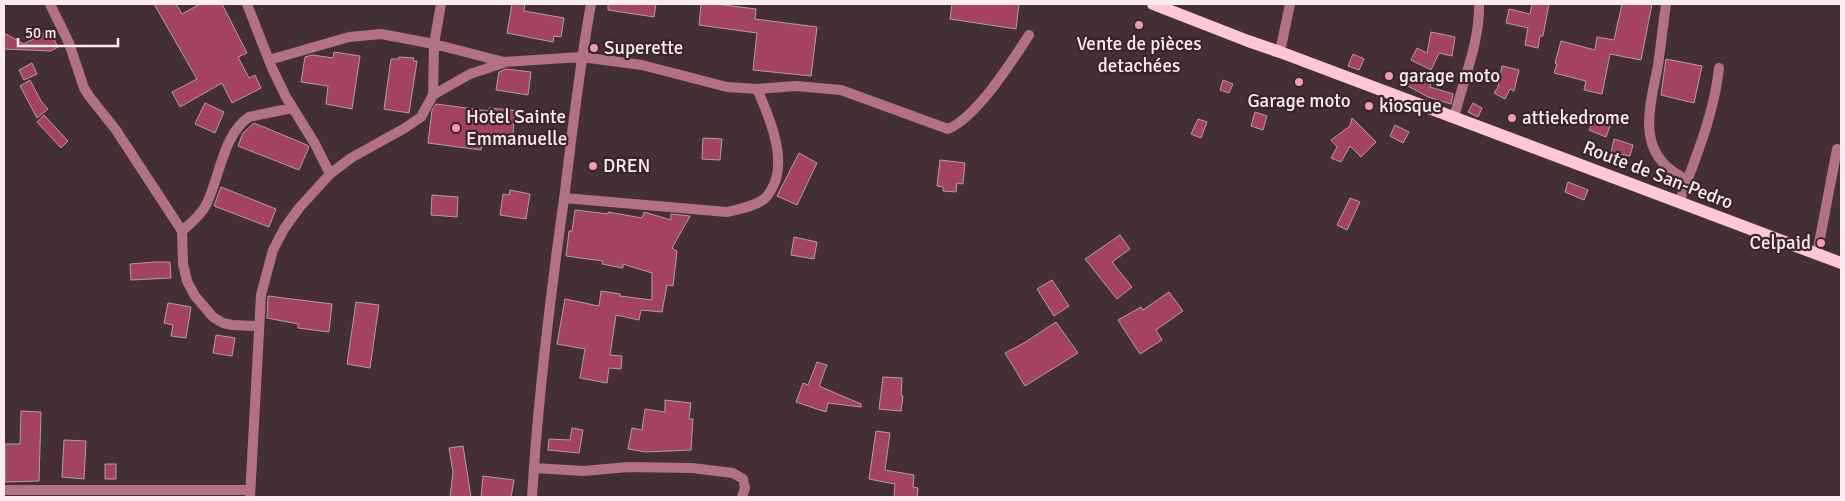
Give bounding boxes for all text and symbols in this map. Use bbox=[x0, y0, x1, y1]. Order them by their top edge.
scale bar bbox=[18, 15, 118, 47]
marker: Vente de pièces detachées bbox=[1133, 19, 1145, 31]
text: 50 m bbox=[25, 24, 56, 42]
place label: Vente de pièces detachées bbox=[1076, 32, 1202, 78]
place label: Superette bbox=[604, 36, 683, 60]
marker: Superette bbox=[588, 42, 600, 54]
place label: garage moto bbox=[1399, 64, 1500, 88]
marker: garage moto bbox=[1383, 70, 1395, 82]
marker: Garage moto bbox=[1293, 76, 1305, 88]
place label: Garage moto bbox=[1247, 89, 1351, 113]
place label: kiosque bbox=[1379, 94, 1442, 118]
marker: kiosque bbox=[1363, 100, 1375, 112]
place label: Hotel Sainte Emmanuelle bbox=[466, 105, 567, 151]
place label: attiekedrome bbox=[1522, 106, 1629, 130]
marker: attiekedrome bbox=[1506, 112, 1518, 124]
marker: Hotel Sainte Emmanuelle bbox=[450, 122, 462, 134]
street label: Route de San-Pedro bbox=[1580, 135, 1737, 215]
place label: DREN bbox=[603, 154, 650, 178]
marker: DREN bbox=[587, 160, 599, 172]
place label: Celpaid bbox=[1750, 231, 1811, 255]
marker: Celpaid bbox=[1815, 237, 1827, 249]

